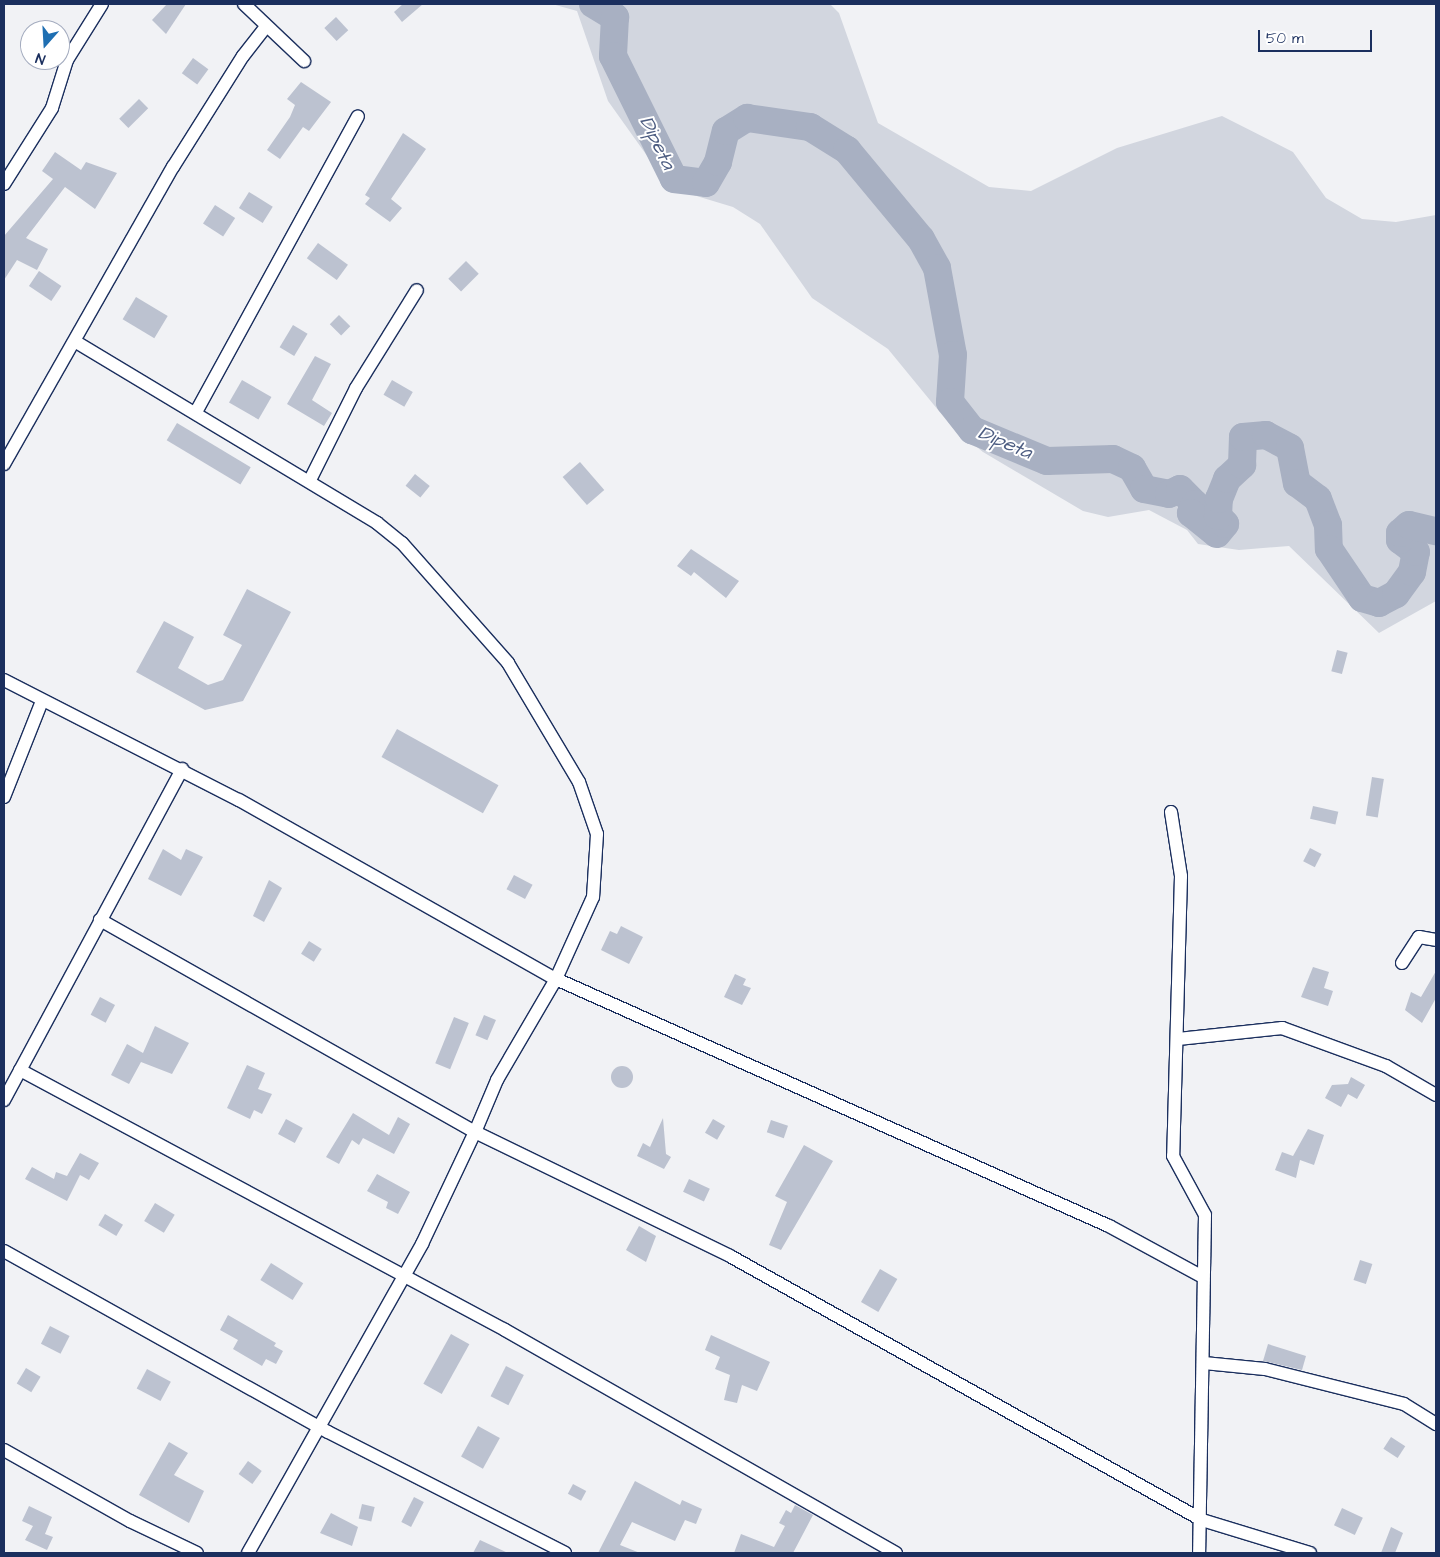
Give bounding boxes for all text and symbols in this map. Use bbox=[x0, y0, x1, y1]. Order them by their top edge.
north arrow bbox=[20, 20, 70, 70]
scale bar bbox=[1260, 20, 1374, 52]
text: 50 m bbox=[1266, 28, 1304, 49]
text: N bbox=[33, 47, 48, 69]
water label: Dipeta bbox=[634, 112, 680, 174]
water label: Dipeta bbox=[974, 421, 1036, 465]

